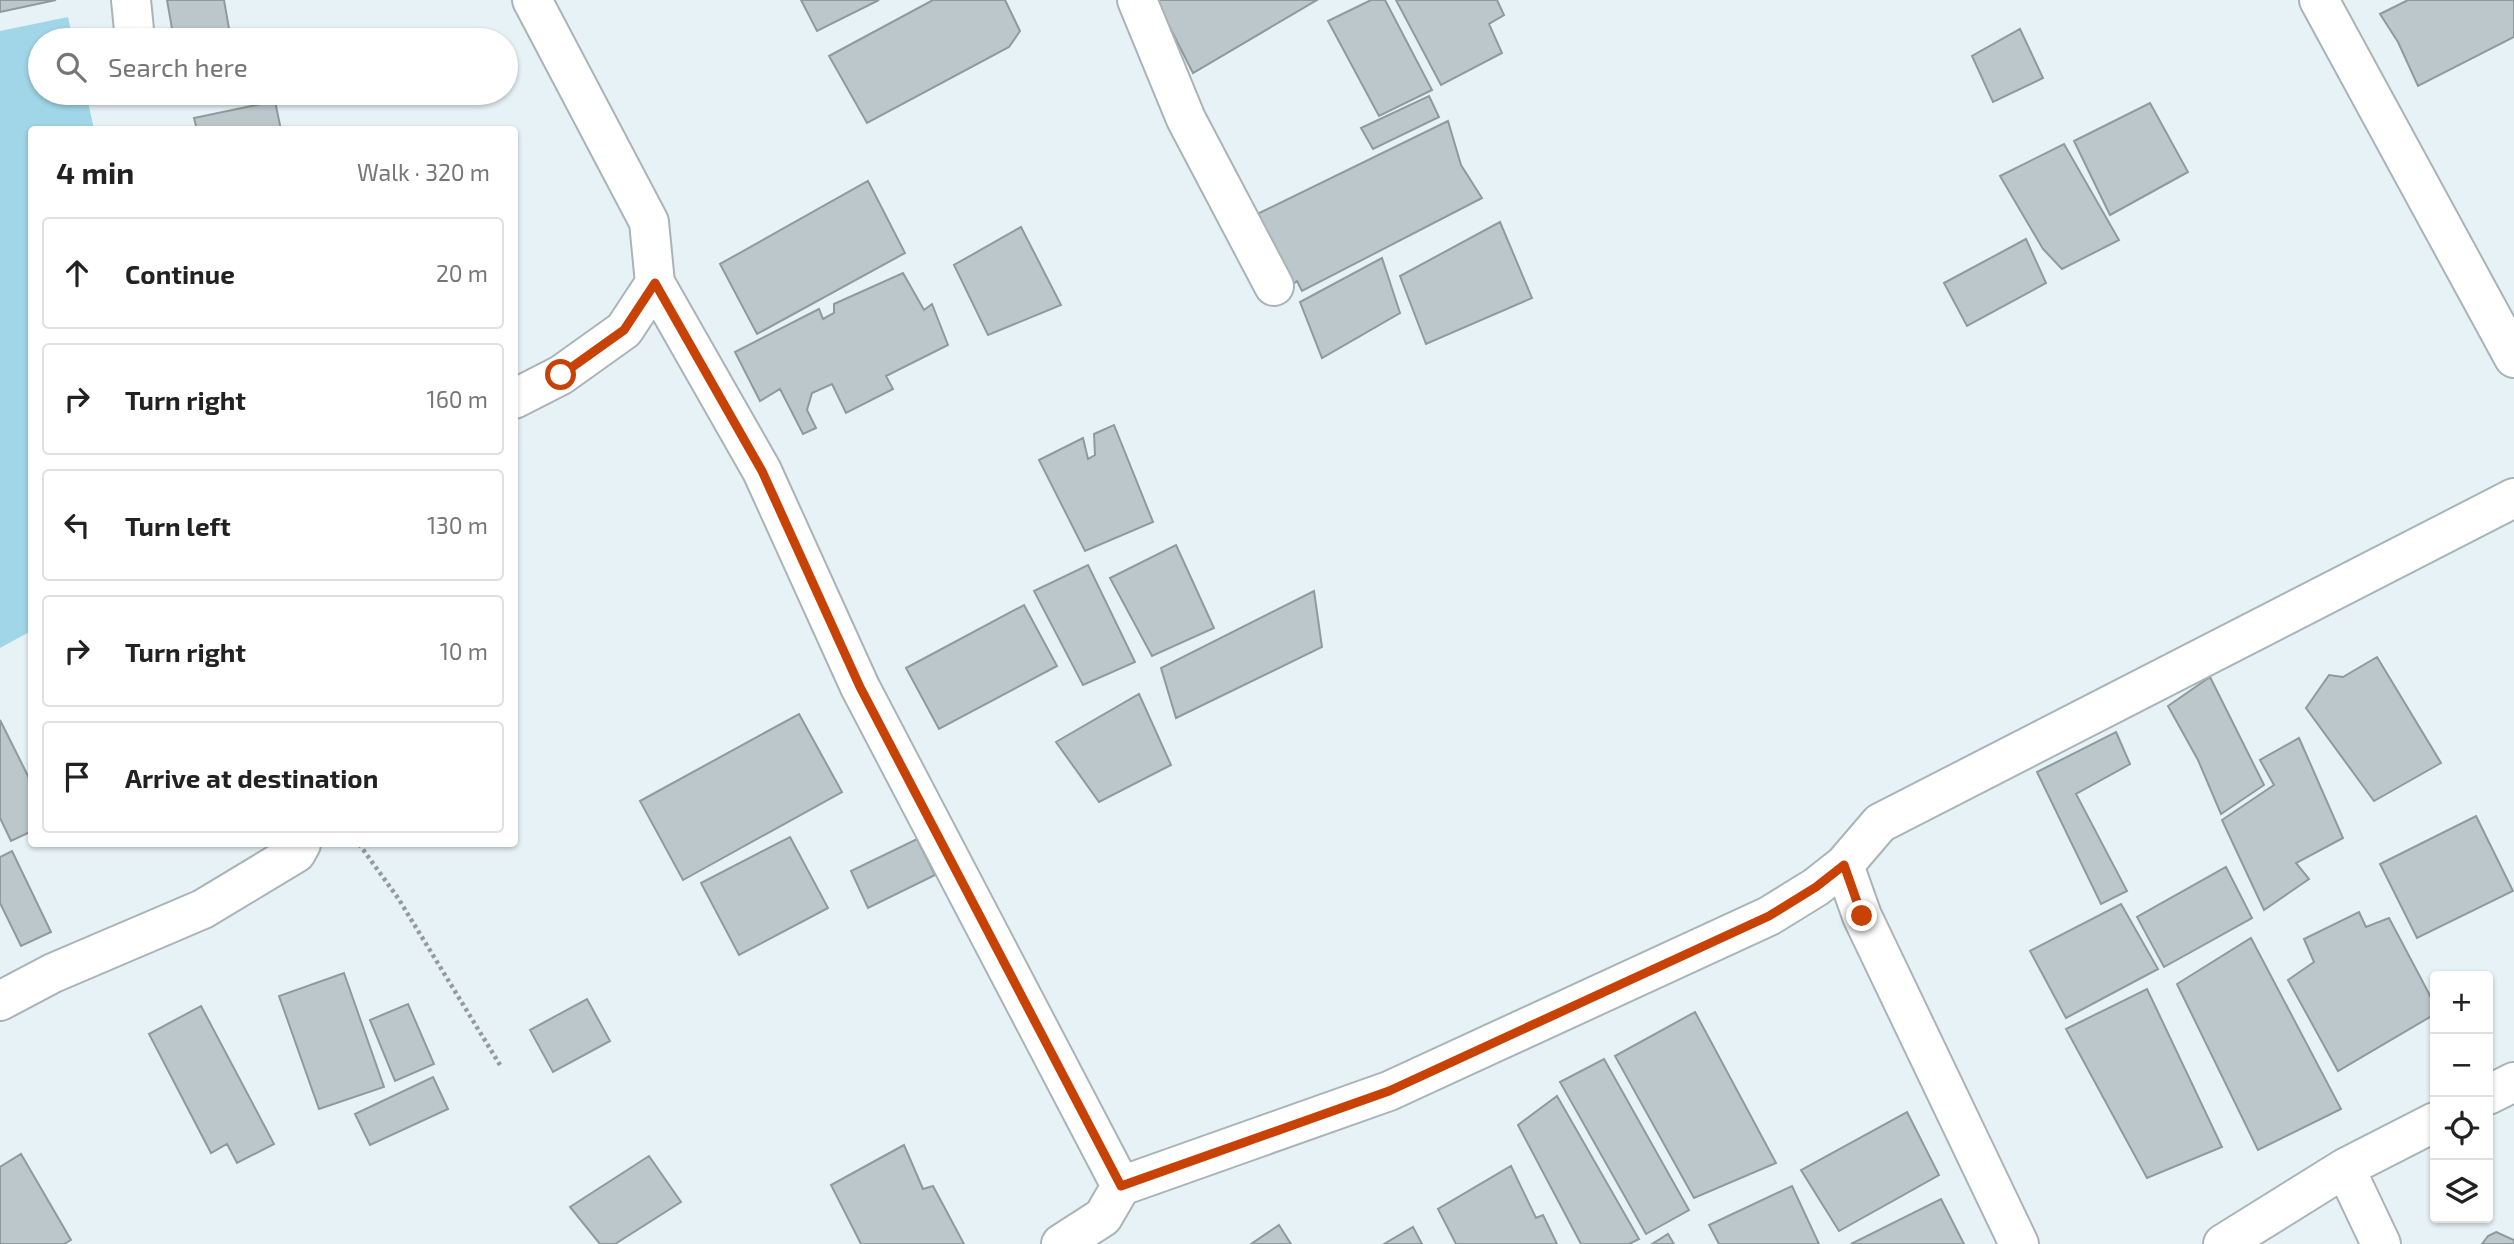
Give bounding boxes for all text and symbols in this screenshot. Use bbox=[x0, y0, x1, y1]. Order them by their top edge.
search box bbox=[28, 28, 518, 105]
icon: search bbox=[52, 48, 90, 86]
text: Search here bbox=[108, 51, 248, 82]
text: 4 min bbox=[56, 154, 134, 190]
text: Walk · 320 m bbox=[357, 158, 490, 186]
icon: ahead bbox=[58, 254, 96, 292]
text: Continue bbox=[125, 258, 235, 289]
text: 20 m bbox=[436, 259, 488, 287]
route start bbox=[545, 359, 576, 390]
icon: right bbox=[58, 380, 96, 418]
text: Turn right bbox=[125, 384, 246, 415]
text: 160 m bbox=[427, 385, 488, 413]
icon: left bbox=[58, 506, 96, 544]
text: Turn left bbox=[125, 510, 231, 541]
text: 130 m bbox=[427, 511, 488, 539]
icon: right bbox=[58, 632, 96, 670]
text: Turn right bbox=[125, 636, 246, 667]
text: 10 m bbox=[440, 637, 488, 665]
icon: arrive bbox=[58, 758, 96, 796]
text: Arrive at destination bbox=[125, 762, 378, 793]
route end bbox=[1846, 900, 1877, 931]
map controls bbox=[2430, 971, 2493, 1223]
button: + bbox=[2430, 971, 2493, 1034]
button: − bbox=[2430, 1034, 2493, 1097]
button: locate bbox=[2430, 1097, 2493, 1160]
button: layers bbox=[2430, 1160, 2493, 1223]

